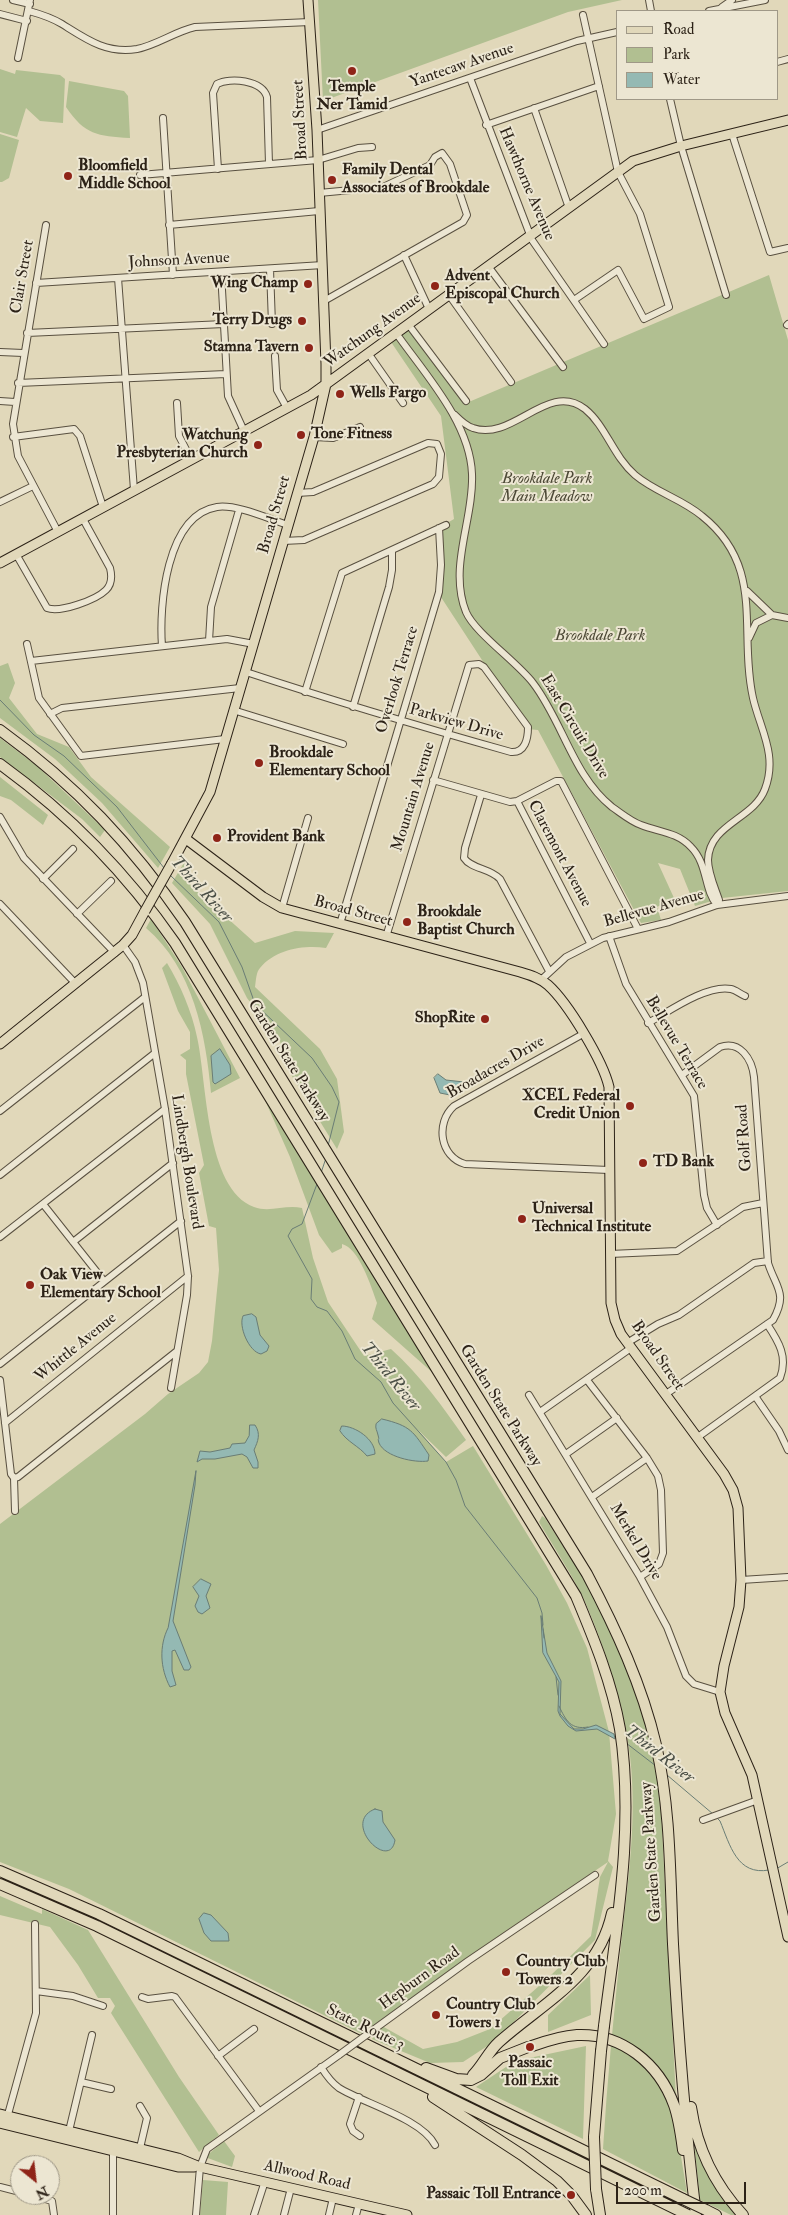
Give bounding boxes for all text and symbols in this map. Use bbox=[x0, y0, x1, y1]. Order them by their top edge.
legend bbox=[616, 10, 778, 100]
text: Road bbox=[663, 20, 694, 39]
street label: Yantecaw Avenue bbox=[408, 39, 516, 93]
text: Park bbox=[663, 45, 690, 64]
marker: Temple Ner Tamid bbox=[346, 65, 358, 77]
text: Water bbox=[663, 70, 700, 89]
place label: Temple Ner Tamid bbox=[316, 78, 388, 116]
street label: Broad Street bbox=[289, 79, 313, 161]
street label: Hawthorne Avenue bbox=[493, 124, 559, 244]
place label: Bloomfield Middle School bbox=[78, 157, 171, 195]
place label: Family Dental Associates of Brookdale bbox=[342, 161, 489, 199]
marker: Bloomfield Middle School bbox=[62, 170, 74, 182]
marker: Family Dental Associates of Brookdale bbox=[326, 174, 338, 186]
street label: Clair Street bbox=[7, 239, 39, 315]
street label: Johnson Avenue bbox=[128, 249, 230, 273]
place label: Advent Episcopal Church bbox=[445, 267, 560, 305]
place label: Wing Champ bbox=[211, 274, 298, 294]
marker: Wing Champ bbox=[302, 278, 314, 290]
marker: Advent Episcopal Church bbox=[429, 280, 441, 292]
street label: Watchung Avenue bbox=[321, 289, 425, 373]
place label: Terry Drugs bbox=[212, 311, 292, 331]
marker: Terry Drugs bbox=[296, 315, 308, 327]
place label: Stamna Tavern bbox=[204, 338, 299, 358]
marker: Stamna Tavern bbox=[303, 342, 315, 354]
place label: Wells Fargo bbox=[350, 384, 426, 404]
marker: Wells Fargo bbox=[334, 388, 346, 400]
place label: Tone Fitness bbox=[311, 425, 392, 445]
place label: Watchung Presbyterian Church bbox=[117, 426, 248, 464]
marker: Tone Fitness bbox=[295, 429, 307, 441]
marker: Watchung Presbyterian Church bbox=[252, 439, 264, 451]
park label: Brookdale Park Main Meadow bbox=[502, 470, 592, 508]
street label: Broad Street bbox=[255, 474, 295, 556]
street label: Overlook Terrace bbox=[373, 624, 423, 736]
park label: Brookdale Park bbox=[555, 627, 645, 647]
street label: East Circuit Drive bbox=[535, 671, 613, 783]
street label: Parkview Drive bbox=[407, 700, 505, 746]
street label: Mountain Avenue bbox=[388, 740, 440, 854]
place label: Brookdale Elementary School bbox=[269, 744, 390, 782]
marker: Brookdale Elementary School bbox=[253, 757, 265, 769]
street label: Claremont Avenue bbox=[523, 797, 595, 911]
place label: Provident Bank bbox=[227, 828, 325, 848]
marker: Provident Bank bbox=[211, 832, 223, 844]
water label: Third River bbox=[165, 852, 237, 928]
street label: Bellevue Avenue bbox=[602, 886, 706, 932]
street label: Broad Street bbox=[312, 892, 394, 932]
place label: Brookdale Baptist Church bbox=[417, 903, 515, 941]
marker: Brookdale Baptist Church bbox=[401, 916, 413, 928]
street label: Bellevue Terrace bbox=[641, 993, 711, 1093]
street label: Garden State Parkway bbox=[243, 996, 333, 1126]
place label: ShopRite bbox=[415, 1009, 475, 1029]
marker: ShopRite bbox=[479, 1013, 491, 1025]
street label: Broadacres Drive bbox=[444, 1032, 548, 1104]
place label: XCEL Federal Credit Union bbox=[522, 1087, 620, 1125]
street label: Lindbergh Boulevard bbox=[166, 1093, 206, 1231]
marker: XCEL Federal Credit Union bbox=[624, 1100, 636, 1112]
street label: Golf Road bbox=[733, 1104, 757, 1172]
place label: TD Bank bbox=[653, 1153, 714, 1173]
marker: TD Bank bbox=[637, 1157, 649, 1169]
place label: Universal Technical Institute bbox=[532, 1200, 651, 1238]
marker: Universal Technical Institute bbox=[516, 1213, 528, 1225]
place label: Oak View Elementary School bbox=[40, 1266, 161, 1304]
marker: Oak View Elementary School bbox=[24, 1279, 36, 1291]
street label: Whittle Avenue bbox=[31, 1309, 121, 1387]
street label: Broad Street bbox=[626, 1318, 688, 1394]
water label: Third River bbox=[355, 1338, 425, 1416]
street label: Garden State Parkway bbox=[455, 1341, 545, 1471]
street label: Merkel Drive bbox=[605, 1500, 665, 1584]
water label: Third River bbox=[620, 1721, 698, 1789]
street label: Garden State Parkway bbox=[638, 1781, 666, 1923]
street label: Hepburn Road bbox=[376, 1943, 464, 2015]
place label: Country Club Towers 2 bbox=[516, 1953, 605, 1991]
marker: Country Club Towers 2 bbox=[500, 1966, 512, 1978]
place label: Country Club Towers 1 bbox=[446, 1996, 535, 2034]
street label: State Route 3 bbox=[323, 2001, 407, 2055]
marker: Country Club Towers 1 bbox=[430, 2009, 442, 2021]
marker: Passaic Toll Exit bbox=[524, 2041, 536, 2053]
place label: Passaic Toll Exit bbox=[502, 2054, 558, 2092]
north arrow bbox=[10, 2155, 60, 2205]
street label: Allwood Road bbox=[262, 2157, 352, 2195]
scale bar bbox=[618, 2172, 748, 2204]
text: 200 m bbox=[624, 2181, 662, 2200]
text: N bbox=[32, 2182, 52, 2203]
place label: Passaic Toll Entrance bbox=[426, 2185, 561, 2205]
marker: Passaic Toll Entrance bbox=[565, 2189, 577, 2201]

